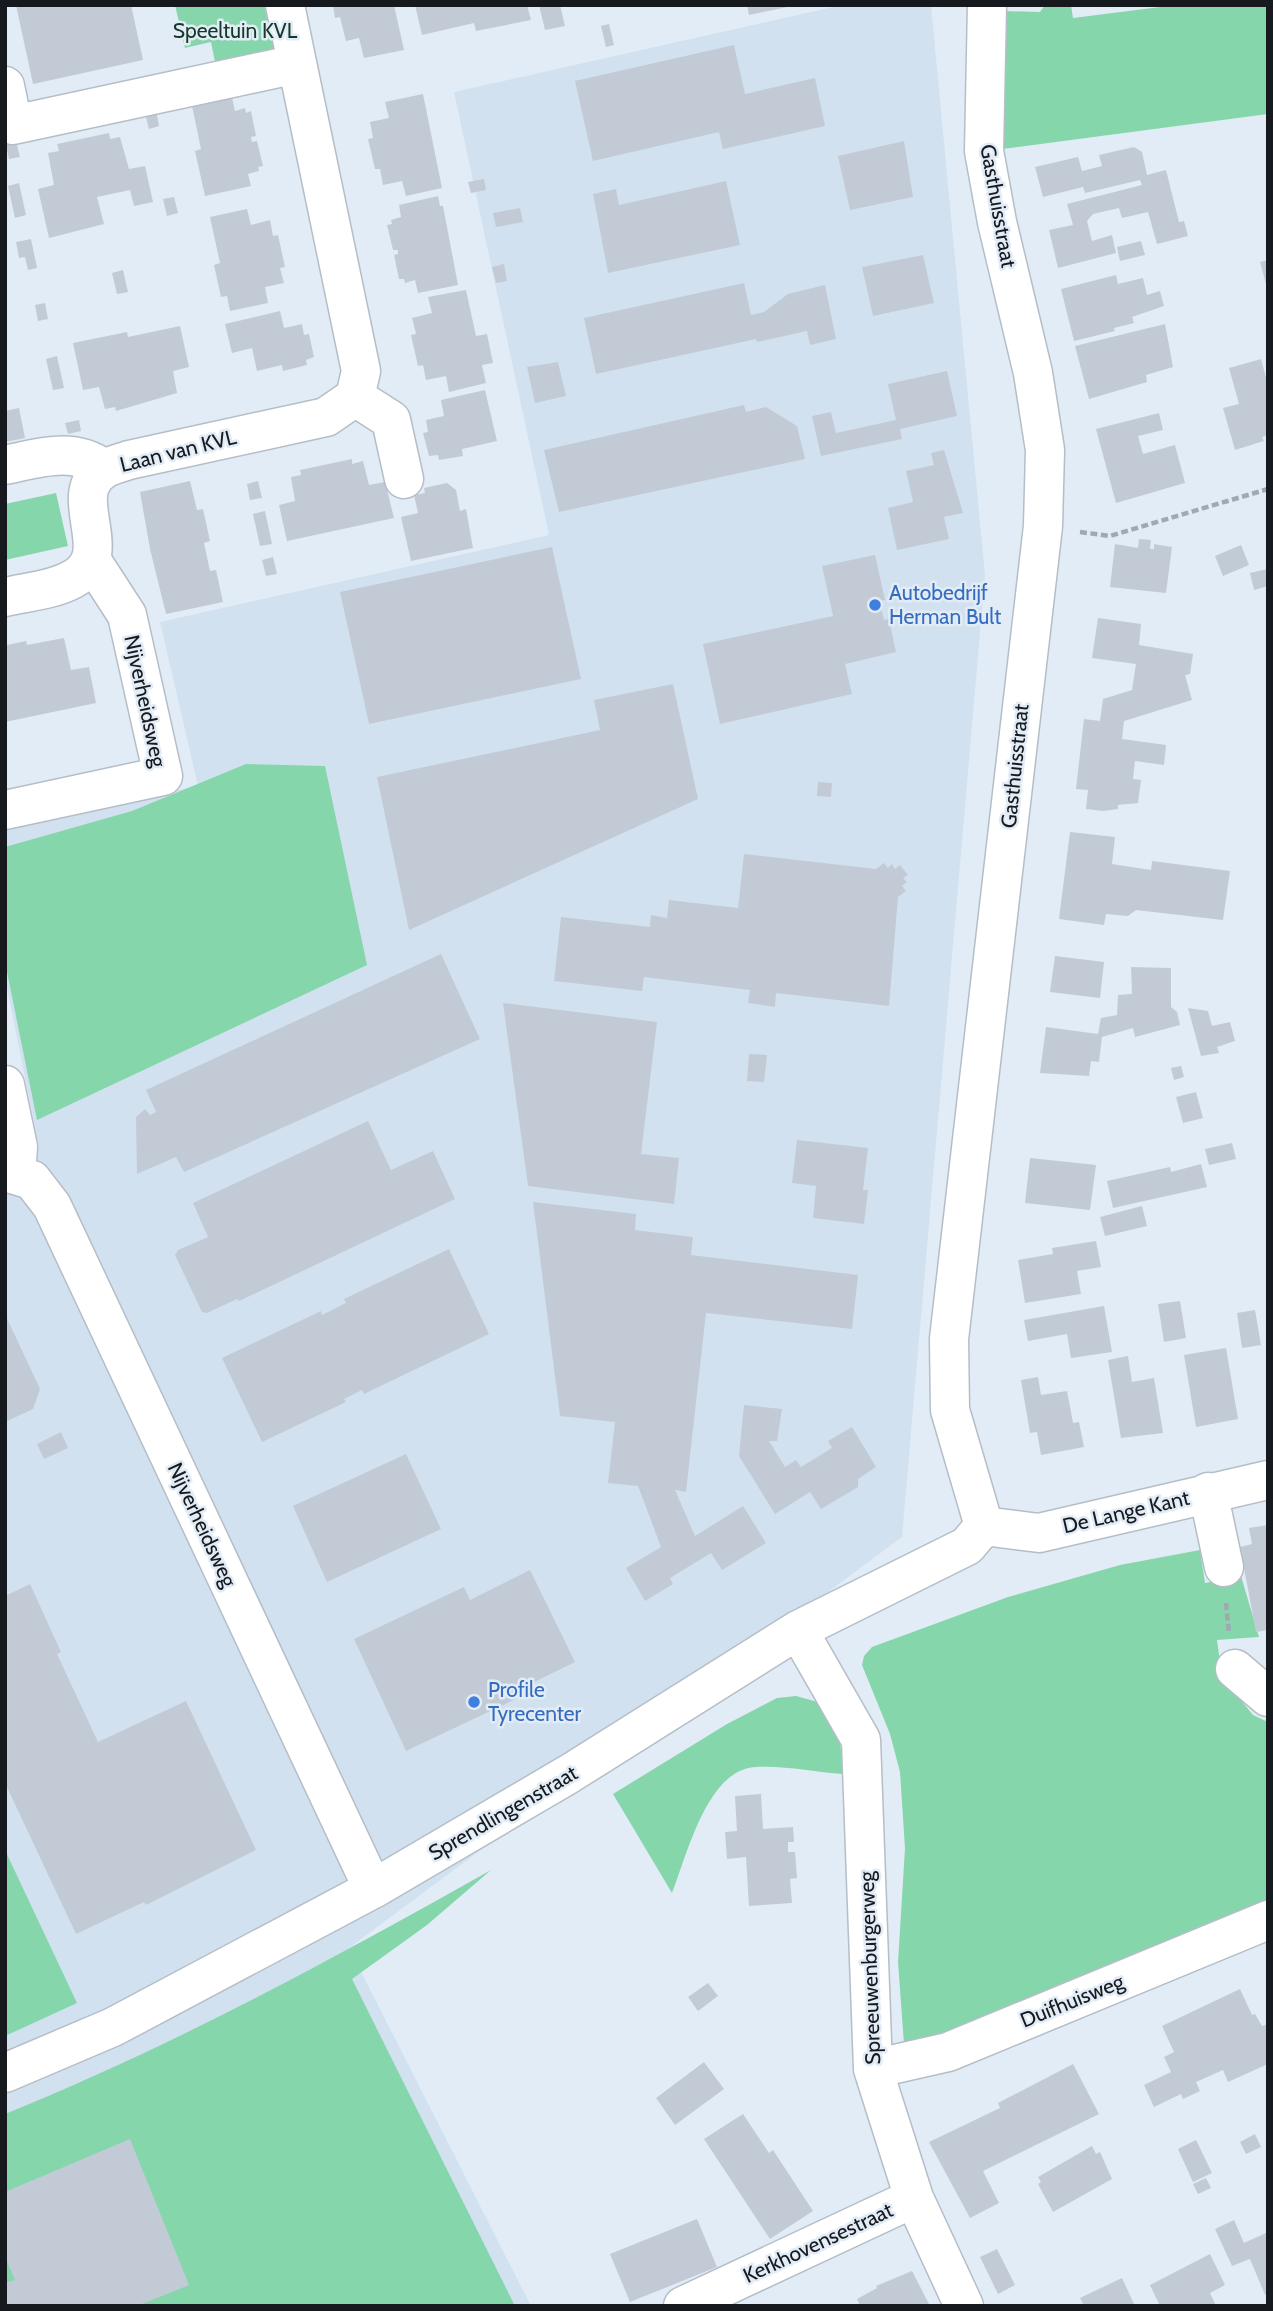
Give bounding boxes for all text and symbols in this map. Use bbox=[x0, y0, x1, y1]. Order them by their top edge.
park label: Speeltuin KVL bbox=[173, 18, 298, 43]
street label: Gasthuisstraat bbox=[975, 142, 1022, 270]
street label: Laan van KVL bbox=[117, 424, 239, 477]
place label: Autobedrijf Herman Bult bbox=[889, 580, 1001, 629]
marker: Autobedrijf Herman Bult bbox=[867, 597, 883, 613]
street label: Nijverheidsweg bbox=[118, 633, 172, 770]
street label: Gasthuisstraat bbox=[996, 703, 1033, 829]
street label: Nijverheidsweg bbox=[162, 1459, 242, 1592]
street label: De Lange Kant bbox=[1060, 1485, 1192, 1538]
place label: Profile Tyrecenter bbox=[488, 1677, 582, 1726]
marker: Profile Tyrecenter bbox=[466, 1694, 482, 1710]
street label: Sprendlingenstraat bbox=[424, 1760, 582, 1865]
street label: Spreeuwenburgerweg bbox=[854, 1870, 885, 2065]
street label: Duifhuisweg bbox=[1016, 1968, 1128, 2033]
street label: Kerkhovensestraat bbox=[739, 2197, 897, 2288]

